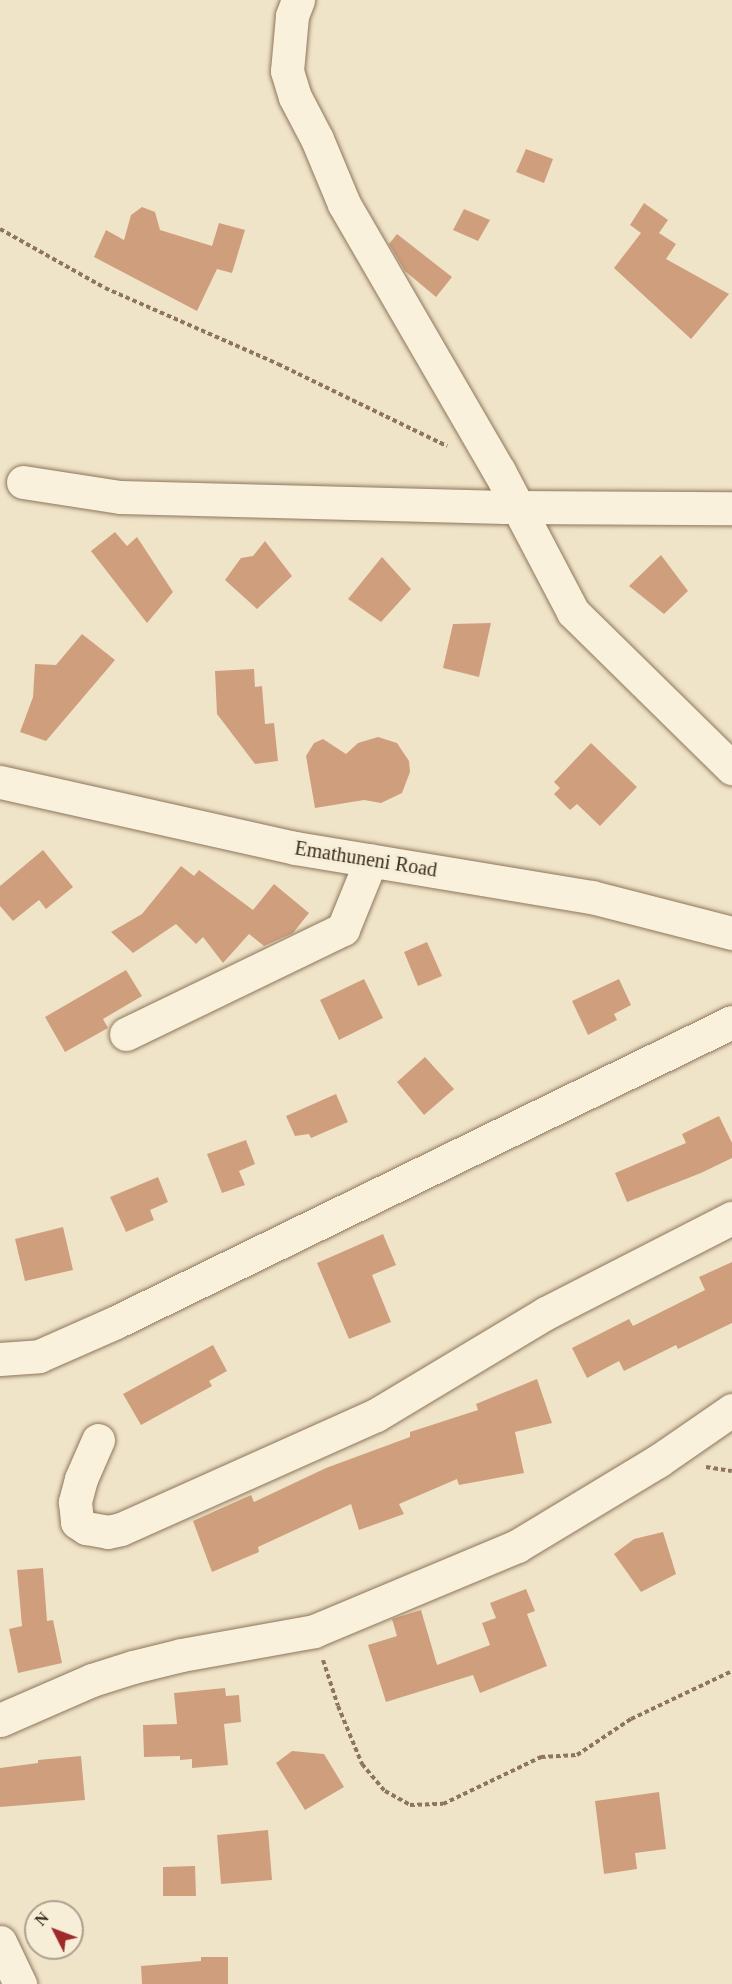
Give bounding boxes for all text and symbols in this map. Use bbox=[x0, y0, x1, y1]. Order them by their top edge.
street label: Emathuneni Road bbox=[293, 836, 439, 882]
north arrow bbox=[24, 1900, 84, 1960]
text: N bbox=[32, 1909, 52, 1929]

